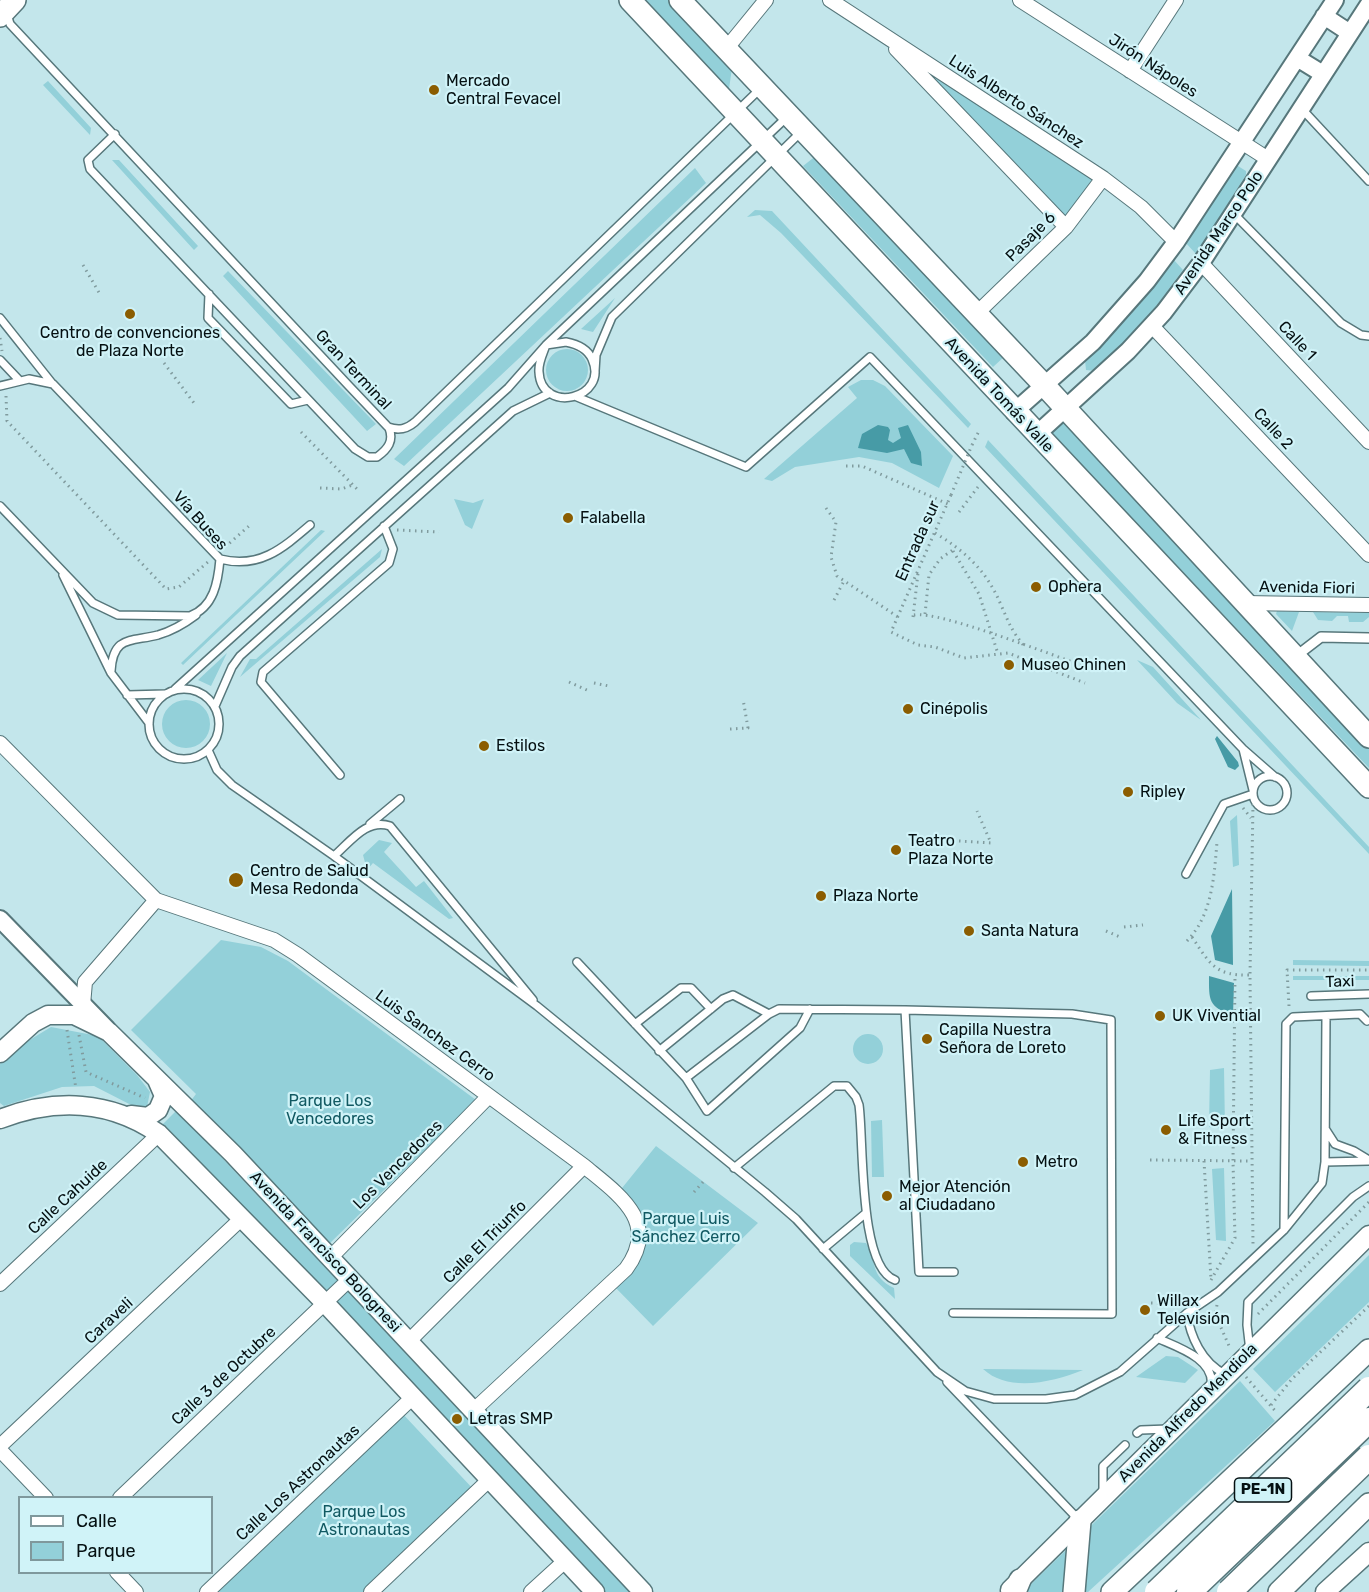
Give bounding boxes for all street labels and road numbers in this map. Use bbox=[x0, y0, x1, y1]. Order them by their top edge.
street label: Jirón Nápoles bbox=[1105, 30, 1201, 102]
street label: Luis Alberto Sánchez bbox=[945, 51, 1087, 153]
street label: Avenida Marco Polo bbox=[1170, 167, 1268, 299]
street label: Pasaje 6 bbox=[1002, 208, 1060, 266]
street label: Calle 1 bbox=[1274, 317, 1320, 365]
street label: Gran Terminal bbox=[311, 326, 395, 414]
street label: Avenida Tomás Valle bbox=[941, 333, 1057, 457]
street label: Calle 2 bbox=[1249, 404, 1297, 454]
street label: Vía Buses bbox=[169, 488, 231, 554]
street label: Entrada sur bbox=[892, 498, 944, 584]
street label: Avenida Fiori bbox=[1259, 578, 1355, 598]
street label: Taxi bbox=[1325, 972, 1355, 992]
street label: Luis Sanchez Cerro bbox=[371, 986, 499, 1086]
street label: Los Vencedores bbox=[350, 1117, 446, 1213]
street label: Calle Cahuide bbox=[24, 1155, 112, 1239]
street label: Avenida Francisco Bolognesi bbox=[245, 1168, 405, 1336]
street label: Calle El Triunfo bbox=[439, 1196, 531, 1288]
street label: Caraveli bbox=[81, 1294, 137, 1348]
street label: Calle 3 de Octubre bbox=[168, 1323, 280, 1429]
street label: Avenida Alfredo Mendiola bbox=[1115, 1340, 1261, 1486]
street label: Calle Los Astronautas bbox=[232, 1421, 364, 1545]
road number: PE-1N bbox=[1234, 1478, 1292, 1502]

